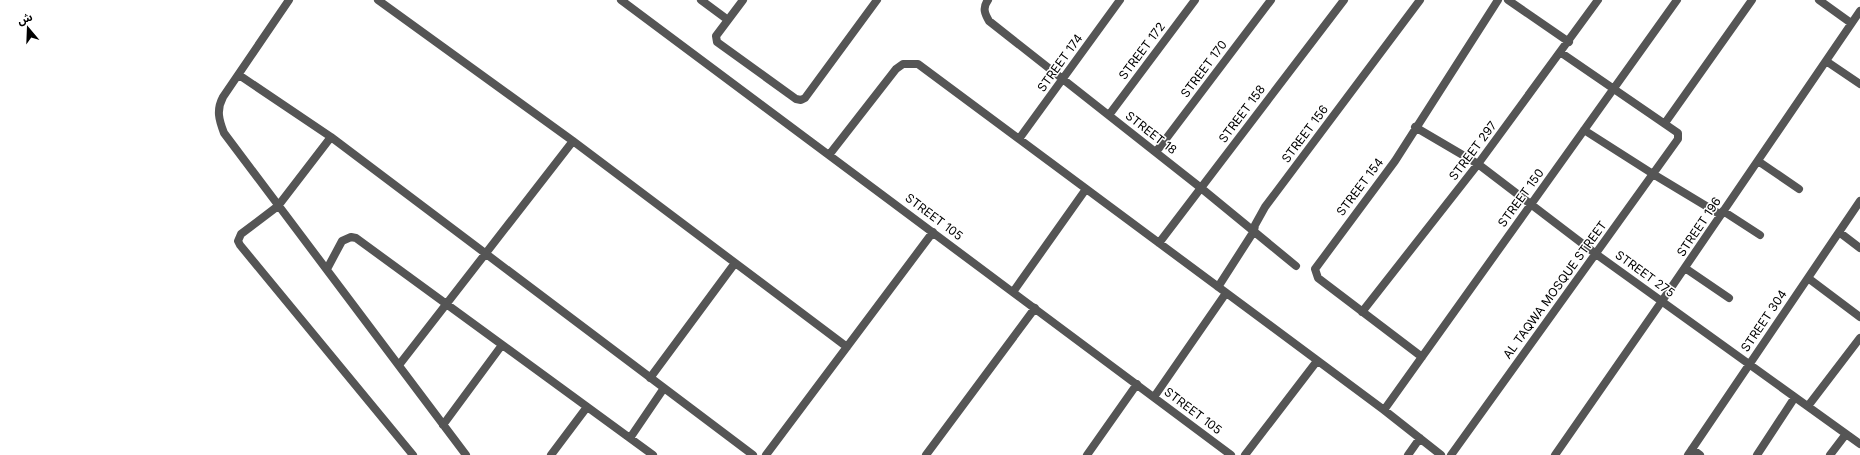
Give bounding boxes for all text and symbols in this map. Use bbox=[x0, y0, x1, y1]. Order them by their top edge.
north arrow bbox=[8, 8, 48, 48]
text: ش bbox=[15, 9, 34, 28]
street label: STREET 172 bbox=[1115, 19, 1168, 82]
street label: STREET 174 bbox=[1034, 31, 1086, 94]
street label: STREET 170 bbox=[1177, 37, 1230, 100]
street label: STREET 158 bbox=[1215, 82, 1268, 145]
street label: STREET 156 bbox=[1278, 102, 1331, 166]
street label: STREET 18 bbox=[1123, 108, 1180, 157]
street label: STREET 297 bbox=[1446, 118, 1500, 183]
street label: STREET 154 bbox=[1333, 155, 1386, 219]
street label: STREET 150 bbox=[1494, 166, 1547, 230]
street label: STREET 105 bbox=[902, 190, 966, 243]
street label: STREET 196 bbox=[1673, 194, 1724, 259]
street label: AL TAQWA MOSQUE STREET bbox=[1500, 218, 1610, 362]
street label: STREET 275 bbox=[1613, 247, 1678, 300]
street label: STREET 304 bbox=[1737, 287, 1790, 355]
street label: STREET 105 bbox=[1161, 384, 1225, 437]

